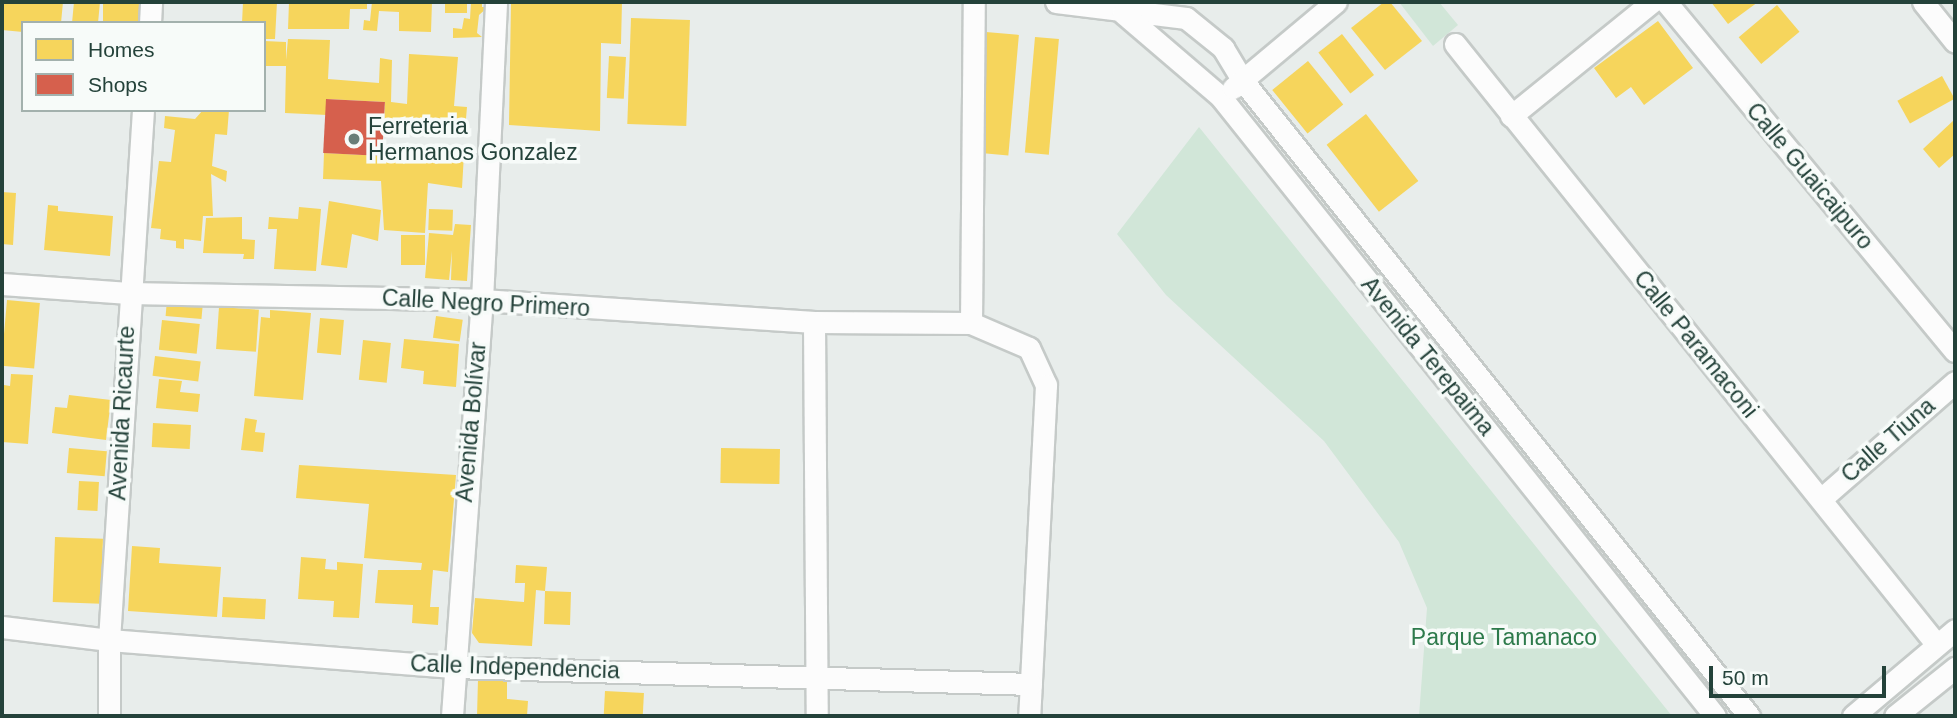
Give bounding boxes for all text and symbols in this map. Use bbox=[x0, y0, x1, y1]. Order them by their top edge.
legend bbox=[21, 21, 266, 112]
text: Homes bbox=[88, 38, 155, 61]
text: Shops bbox=[88, 73, 148, 96]
street label: Calle Guaicaipuro bbox=[1741, 97, 1879, 255]
place label: Ferreteria Hermanos Gonzalez bbox=[368, 112, 578, 166]
marker: Ferreteria Hermanos Gonzalez bbox=[346, 131, 362, 147]
street label: Calle Paramaconi bbox=[1628, 265, 1764, 423]
street label: Avenida Terepaima bbox=[1355, 271, 1501, 441]
street label: Calle Negro Primero bbox=[381, 284, 591, 322]
street label: Avenida Ricaurte bbox=[104, 325, 140, 501]
street label: Avenida Bolívar bbox=[450, 341, 492, 503]
street label: Calle Tiuna bbox=[1835, 392, 1941, 488]
park label: Parque Tamanaco bbox=[1411, 623, 1597, 651]
street label: Calle Independencia bbox=[410, 650, 620, 684]
scale bar bbox=[1712, 652, 1889, 696]
text: 50 m bbox=[1722, 666, 1769, 689]

